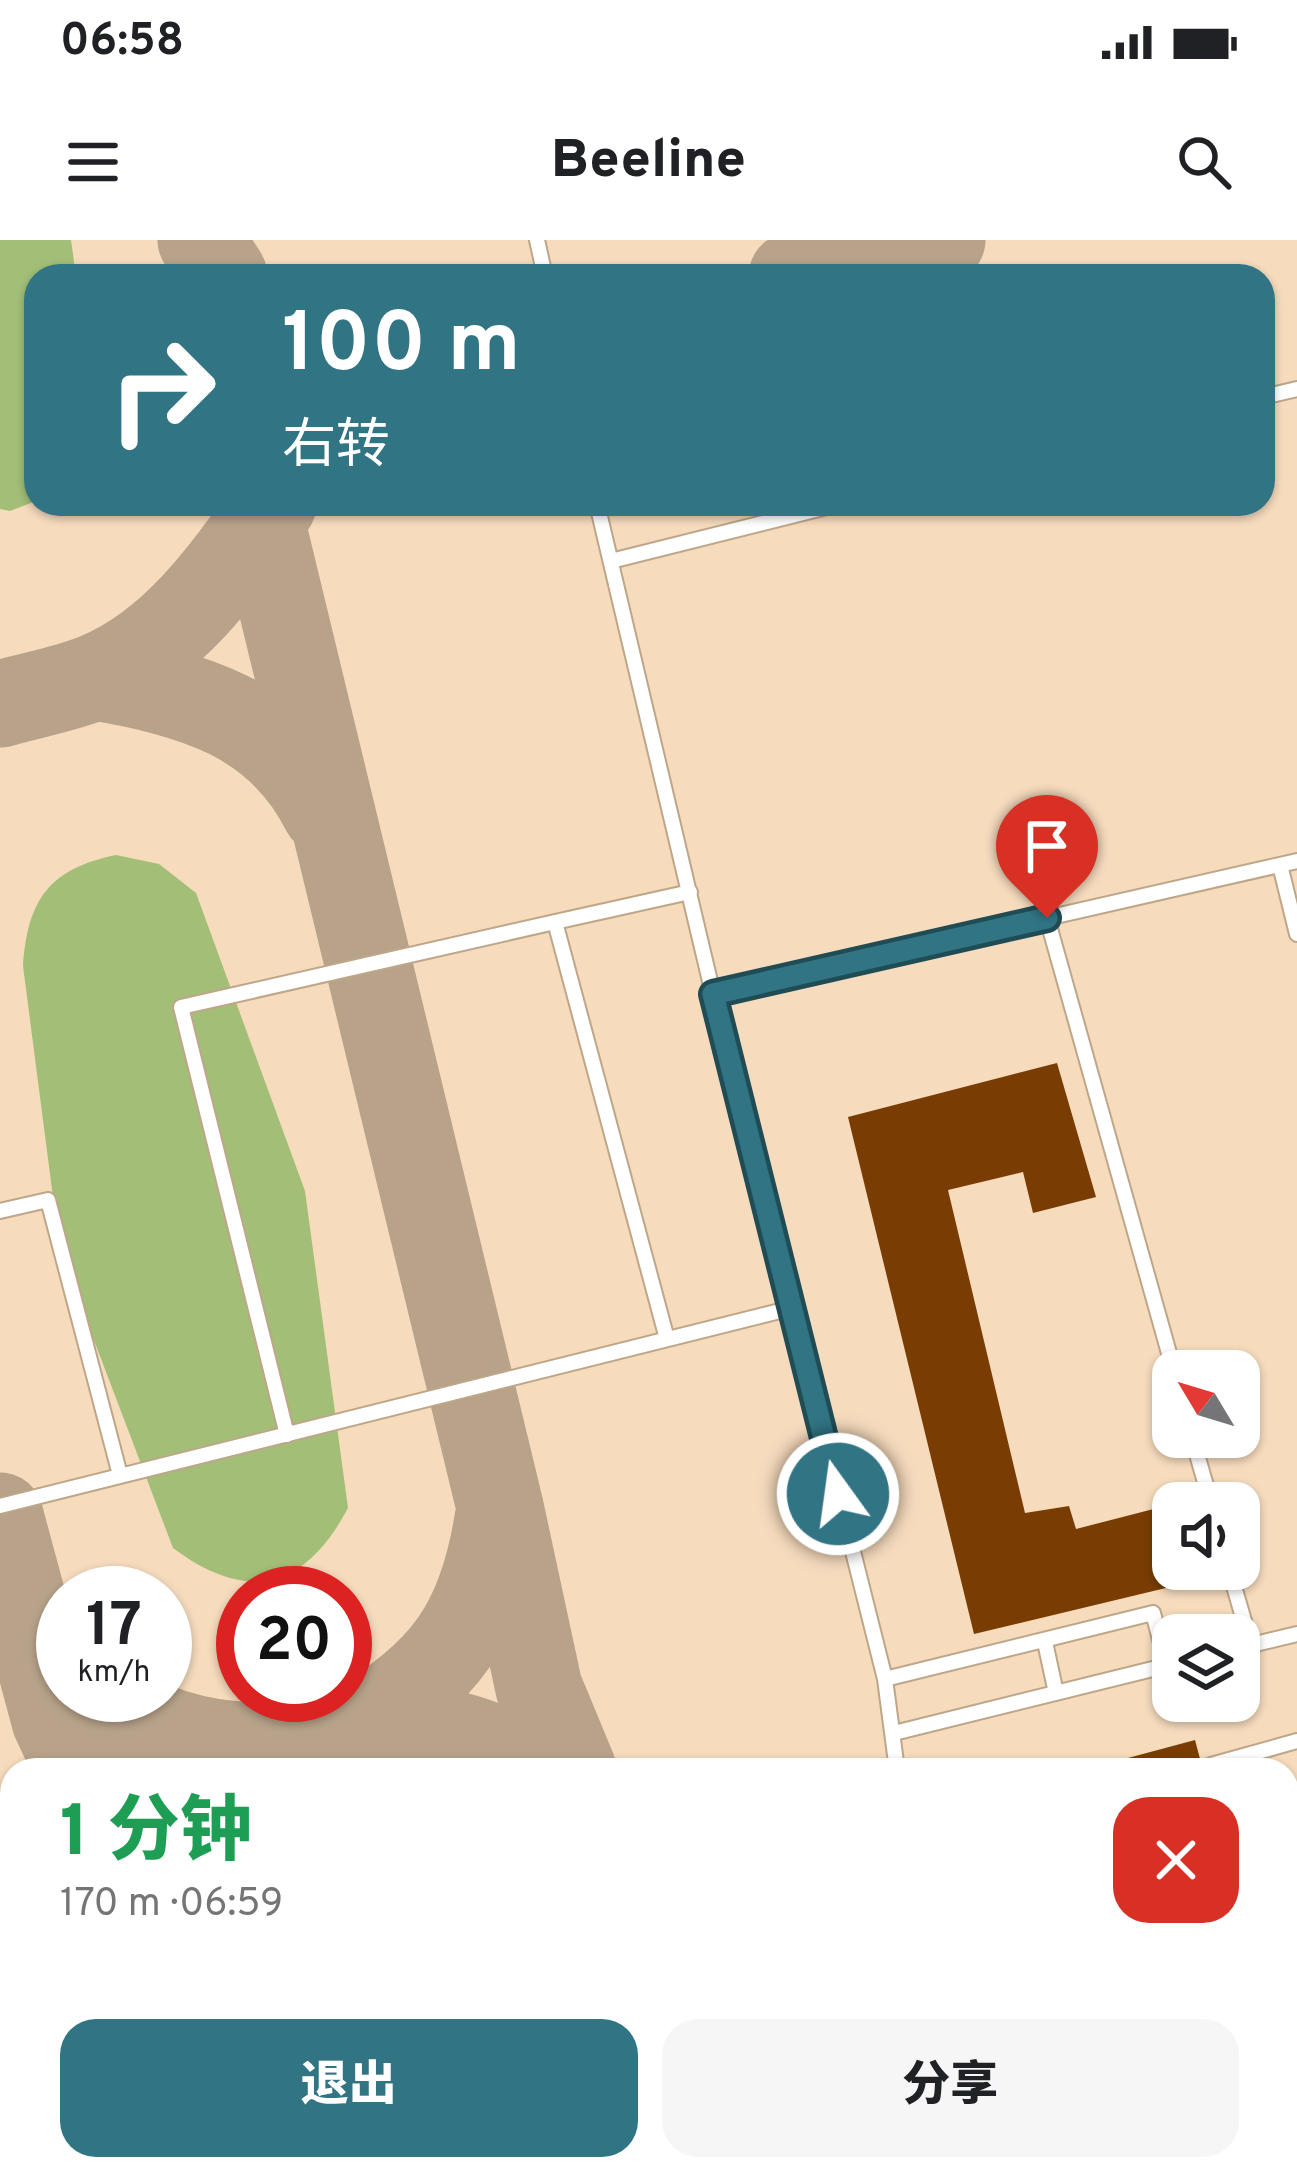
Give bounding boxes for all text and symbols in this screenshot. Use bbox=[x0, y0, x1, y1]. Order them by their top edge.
text: 06:58 bbox=[60, 14, 184, 71]
text: Beeline bbox=[551, 128, 746, 197]
icon: menu bbox=[60, 129, 126, 195]
icon: search bbox=[1171, 129, 1237, 195]
text: 100 m bbox=[282, 295, 521, 401]
icon: right bbox=[84, 312, 240, 468]
text: 右转 bbox=[282, 414, 390, 483]
pin bbox=[996, 795, 1098, 918]
icon: arrive bbox=[1014, 813, 1080, 879]
north arrow bbox=[1152, 1350, 1260, 1458]
map controls bbox=[1152, 1350, 1260, 1722]
position arrow bbox=[775, 1431, 901, 1557]
button: sound bbox=[1152, 1482, 1260, 1590]
speed limit sign: 20 bbox=[216, 1566, 372, 1722]
text: 17 bbox=[86, 1591, 142, 1667]
button: layers bbox=[1152, 1614, 1260, 1722]
text: km/h bbox=[78, 1655, 150, 1692]
text: 1 分钟 bbox=[60, 1790, 252, 1882]
button: close bbox=[1113, 1797, 1239, 1923]
text: 170 m · 06:59 bbox=[60, 1881, 283, 1930]
button: 退出 bbox=[60, 2019, 638, 2157]
button: 分享 bbox=[662, 2019, 1239, 2157]

